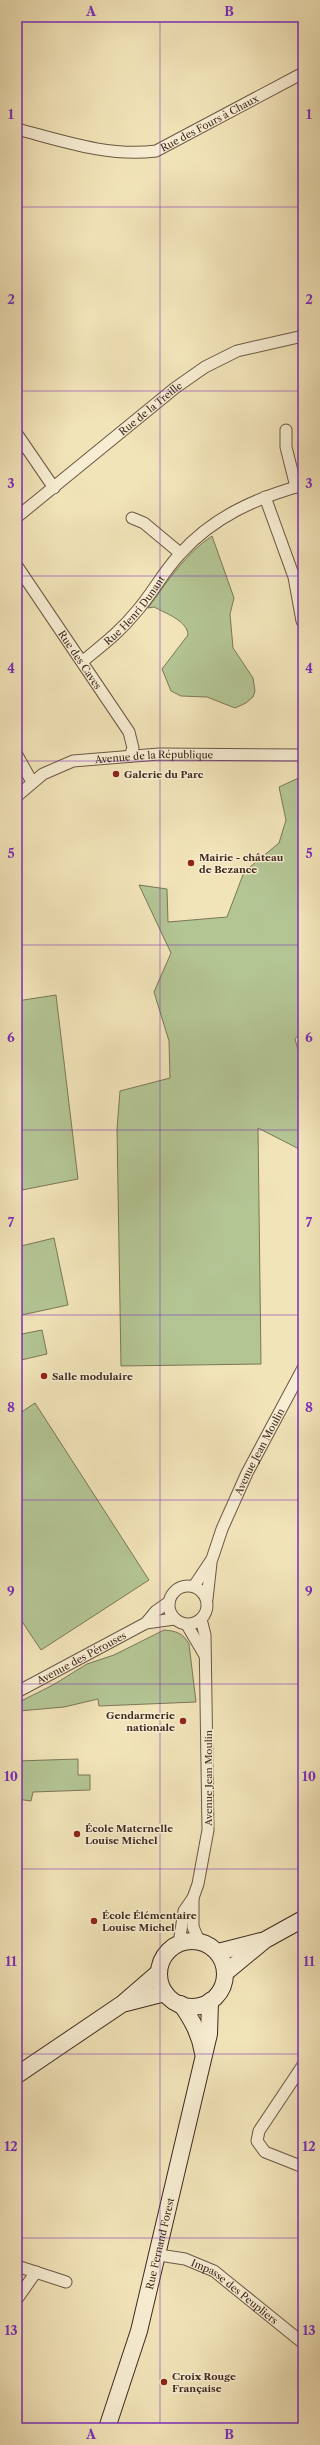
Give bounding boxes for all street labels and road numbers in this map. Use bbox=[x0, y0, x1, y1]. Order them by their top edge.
street label: Rue des Fours à Chaux bbox=[158, 91, 261, 154]
street label: Rue de la Treille bbox=[116, 378, 185, 438]
street label: Rue Henri Dunant bbox=[101, 572, 168, 648]
street label: Rue des Caves bbox=[56, 628, 105, 692]
street label: Avenue de la République bbox=[93, 747, 214, 766]
street label: Avenue Jean Moulin bbox=[231, 1405, 287, 1498]
street label: Avenue des Pérouses bbox=[33, 1628, 128, 1687]
street label: Avenue Jean Moulin bbox=[202, 1729, 215, 1827]
street label: Rue Fernand Forest bbox=[142, 2196, 177, 2291]
street label: Impasse des Peupliers bbox=[189, 2256, 281, 2327]

